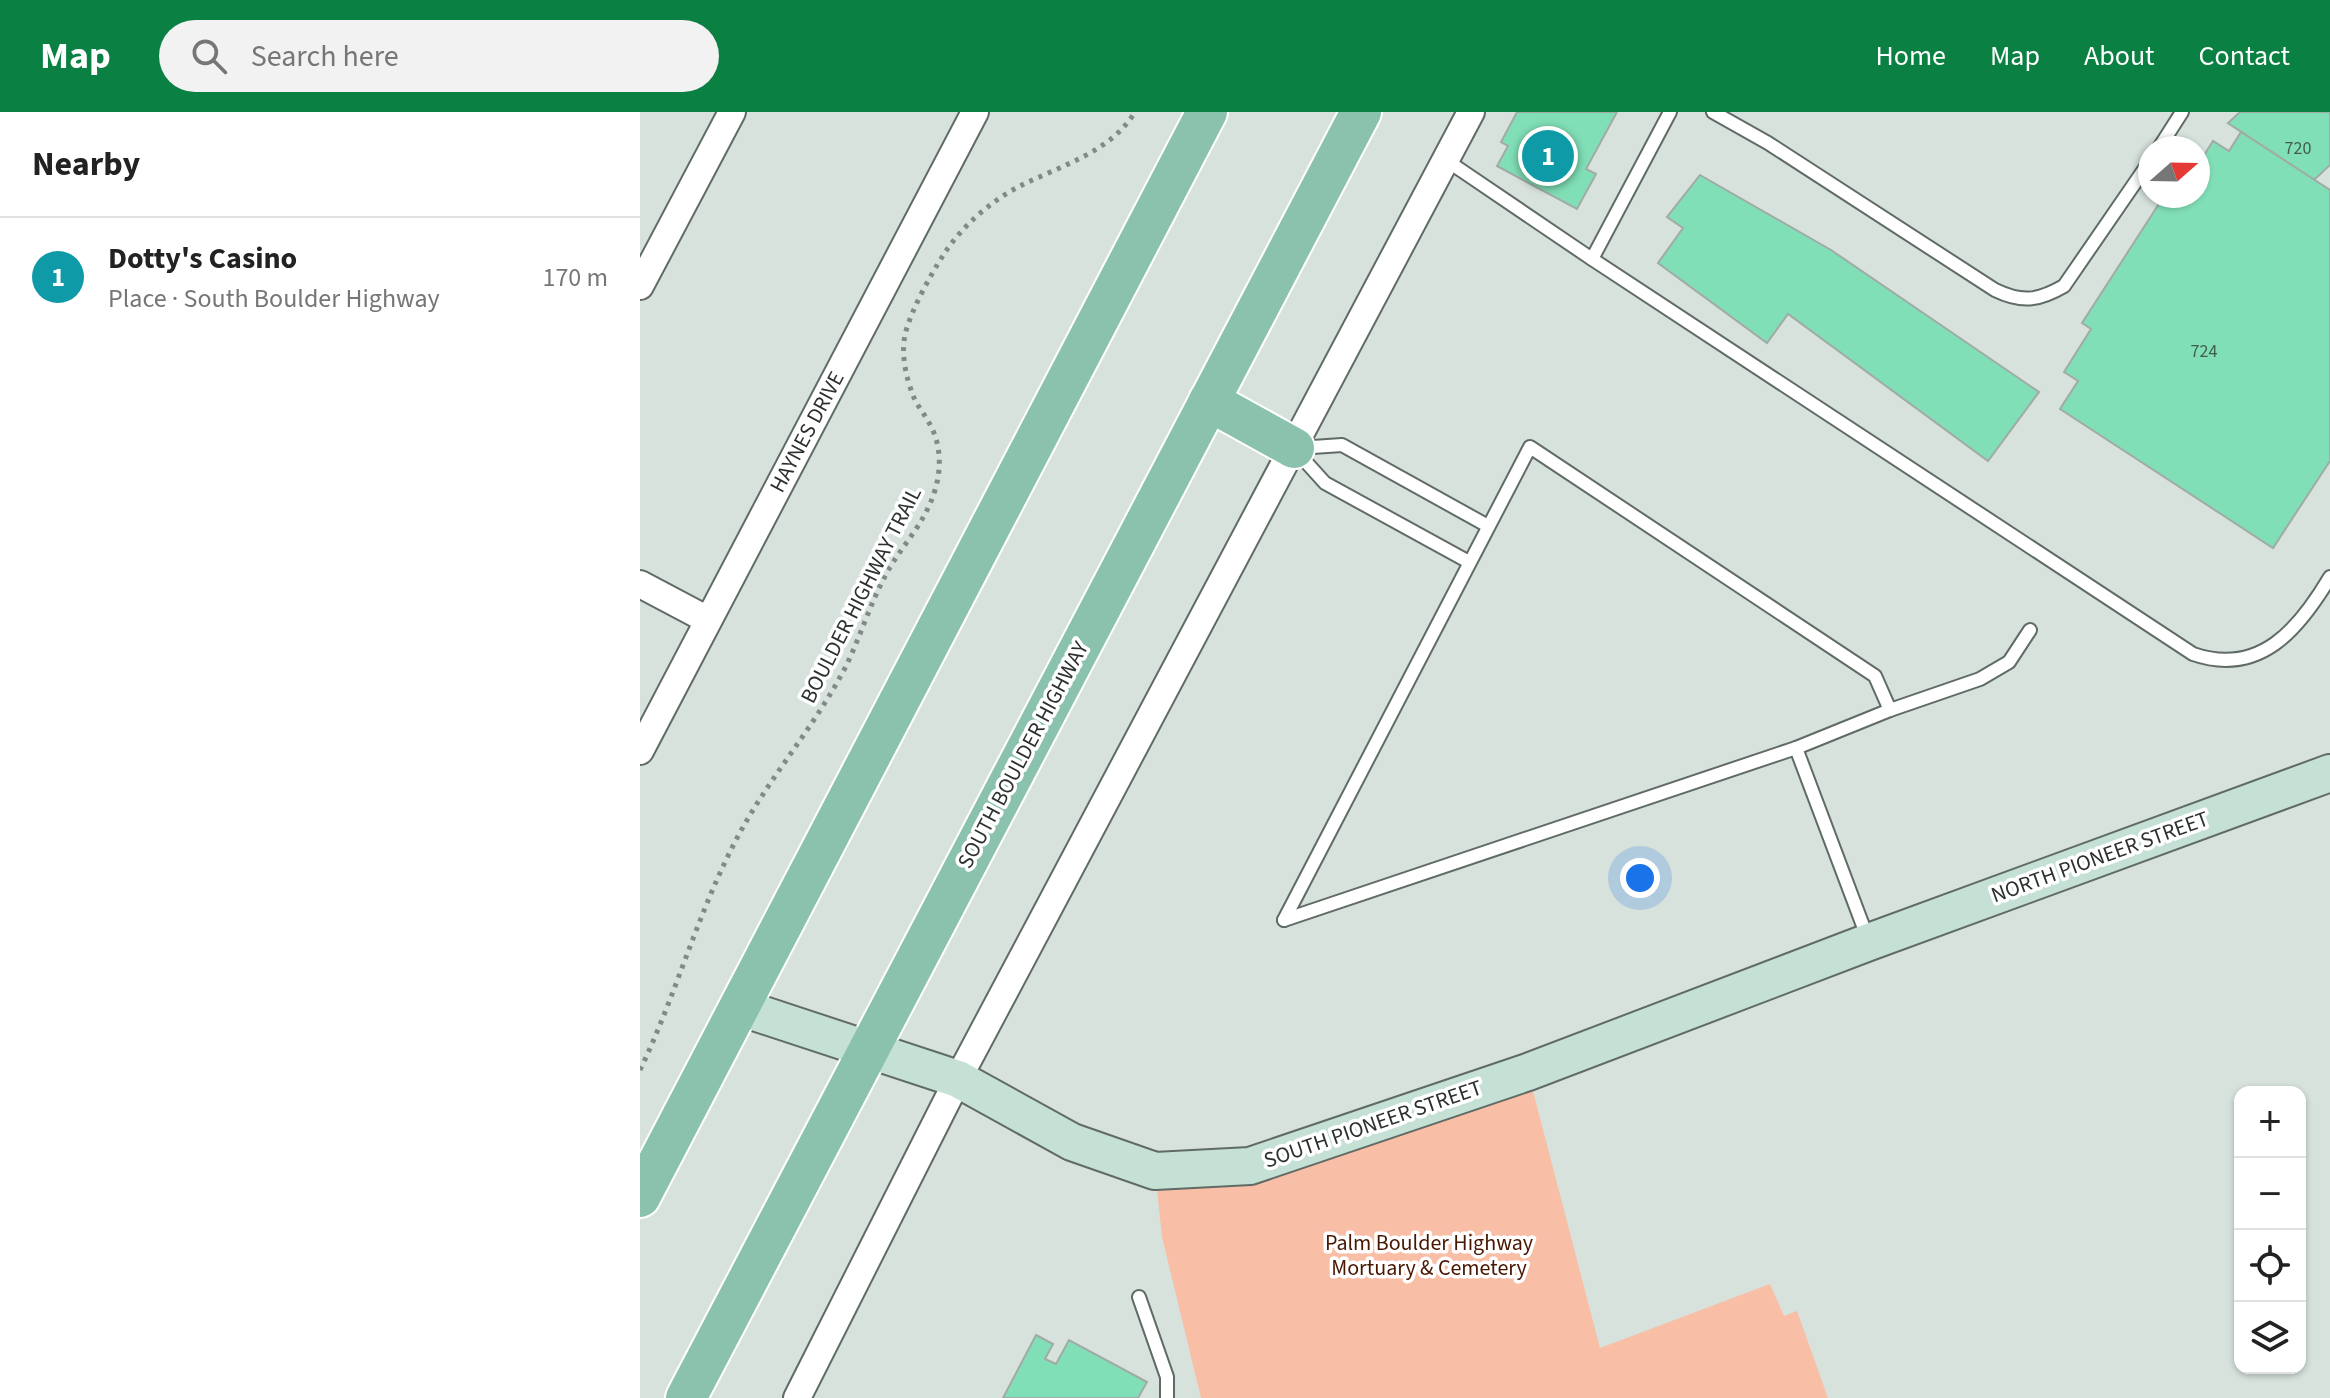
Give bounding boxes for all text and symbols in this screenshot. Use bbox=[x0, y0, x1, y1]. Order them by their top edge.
search box bbox=[159, 20, 719, 92]
text: Map bbox=[40, 29, 111, 83]
icon: search bbox=[187, 34, 231, 78]
text: Search here bbox=[251, 35, 399, 78]
text: Home bbox=[1875, 36, 1946, 76]
text: Map bbox=[1990, 36, 2040, 76]
text: About bbox=[2084, 36, 2155, 76]
text: Contact bbox=[2199, 36, 2290, 76]
pin: 1 bbox=[1522, 126, 1574, 186]
north arrow bbox=[2138, 136, 2210, 208]
house number: 720 bbox=[2285, 136, 2311, 161]
text: Nearby bbox=[32, 140, 140, 189]
text: Dotty's Casino bbox=[108, 237, 297, 280]
text: 1 bbox=[51, 259, 65, 296]
text: 170 m bbox=[542, 259, 608, 296]
text: Place · South Boulder Highway bbox=[108, 280, 440, 317]
house number: 724 bbox=[2191, 339, 2217, 364]
street label: HAYNES DRIVE bbox=[762, 366, 852, 498]
street label: BOULDER HIGHWAY TRAIL bbox=[792, 481, 930, 709]
street label: SOUTH BOULDER HIGHWAY bbox=[949, 635, 1097, 874]
street label: NORTH PIONEER STREET bbox=[1987, 803, 2213, 911]
your location bbox=[1620, 858, 1660, 898]
street label: SOUTH PIONEER STREET bbox=[1260, 1072, 1487, 1176]
map controls bbox=[2234, 1086, 2306, 1374]
button: + bbox=[2234, 1086, 2306, 1158]
button: − bbox=[2234, 1158, 2306, 1230]
park label: Palm Boulder Highway Mortuary & Cemetery bbox=[1325, 1227, 1534, 1284]
button: locate bbox=[2234, 1230, 2306, 1302]
button: layers bbox=[2234, 1302, 2306, 1374]

